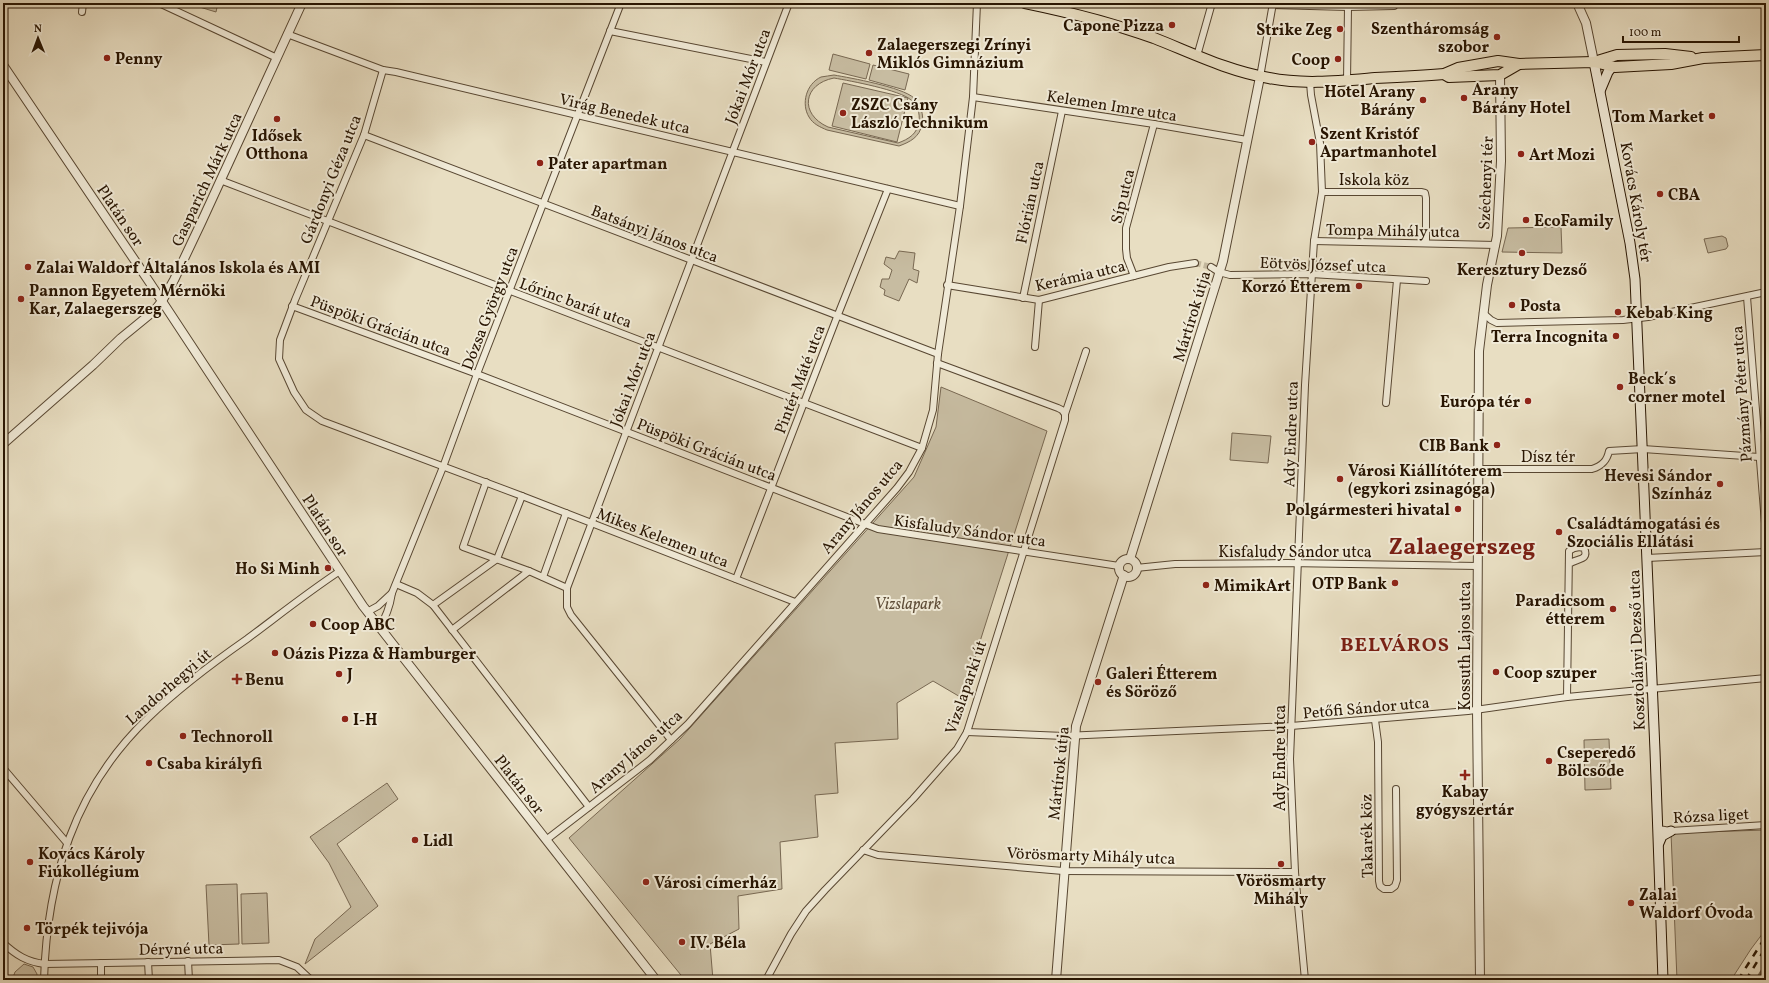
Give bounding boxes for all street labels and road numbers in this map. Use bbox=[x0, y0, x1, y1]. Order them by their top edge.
street label: Jókai Mór utca bbox=[721, 26, 777, 128]
street label: Kelemen Imre utca bbox=[1045, 86, 1178, 128]
street label: Virág Benedek utca bbox=[557, 89, 692, 141]
street label: Gasparich Márk utca bbox=[167, 109, 249, 251]
street label: Gárdonyi Géza utca bbox=[296, 112, 368, 248]
street label: Széchenyi tér bbox=[1474, 136, 1500, 230]
street label: Kovács Károly tér bbox=[1614, 140, 1657, 265]
street label: Flórián utca bbox=[1011, 159, 1050, 246]
street label: Síp utca bbox=[1107, 167, 1141, 226]
street label: Iskola köz bbox=[1339, 170, 1409, 192]
street label: Platán sor bbox=[91, 181, 148, 252]
street label: Batsányi János utca bbox=[587, 200, 721, 269]
street label: Tompa Mihály utca bbox=[1326, 220, 1460, 244]
street label: Dózsa György utca bbox=[457, 244, 525, 374]
street label: Eötvös József utca bbox=[1259, 253, 1387, 279]
street label: Kerámia utca bbox=[1033, 256, 1128, 298]
street label: Mártírok útja bbox=[1169, 268, 1217, 365]
street label: Lőrinc barát utca bbox=[516, 273, 635, 334]
street label: Püspöki Grácián utca bbox=[307, 291, 454, 363]
street label: Pintér Máté utca bbox=[770, 322, 832, 437]
street label: Pázmány Péter utca bbox=[1727, 325, 1759, 463]
street label: Jókai Mór utca bbox=[606, 329, 662, 431]
street label: Ady Endre utca bbox=[1279, 380, 1305, 488]
street label: Püspöki Grácián utca bbox=[633, 414, 779, 488]
street label: Dísz tér bbox=[1521, 447, 1575, 469]
street label: Arany János utca bbox=[816, 455, 909, 559]
street label: Platán sor bbox=[296, 491, 353, 562]
street label: Mikes Kelemen utca bbox=[593, 503, 732, 574]
street label: Kisfaludy Sándor utca bbox=[892, 510, 1047, 554]
street label: Kisfaludy Sándor utca bbox=[1218, 542, 1372, 564]
street label: Kosztolányi Dezső utca bbox=[1624, 569, 1652, 731]
street label: Kossuth Lajos utca bbox=[1455, 581, 1477, 711]
street label: Vizslaparki út bbox=[941, 637, 993, 737]
street label: Landorhegyi út bbox=[122, 644, 217, 731]
street label: Petőfi Sándor utca bbox=[1302, 692, 1430, 725]
street label: Ady Endre utca bbox=[1270, 705, 1292, 811]
street label: Arany János utca bbox=[585, 706, 688, 799]
street label: Mártírok útja bbox=[1044, 725, 1076, 821]
street label: Platán sor bbox=[488, 751, 549, 820]
street label: Takarék köz bbox=[1356, 794, 1380, 878]
street label: Rózsa liget bbox=[1673, 804, 1750, 830]
street label: Vörösmarty Mihály utca bbox=[1006, 843, 1176, 871]
street label: Déryné utca bbox=[139, 938, 224, 962]

